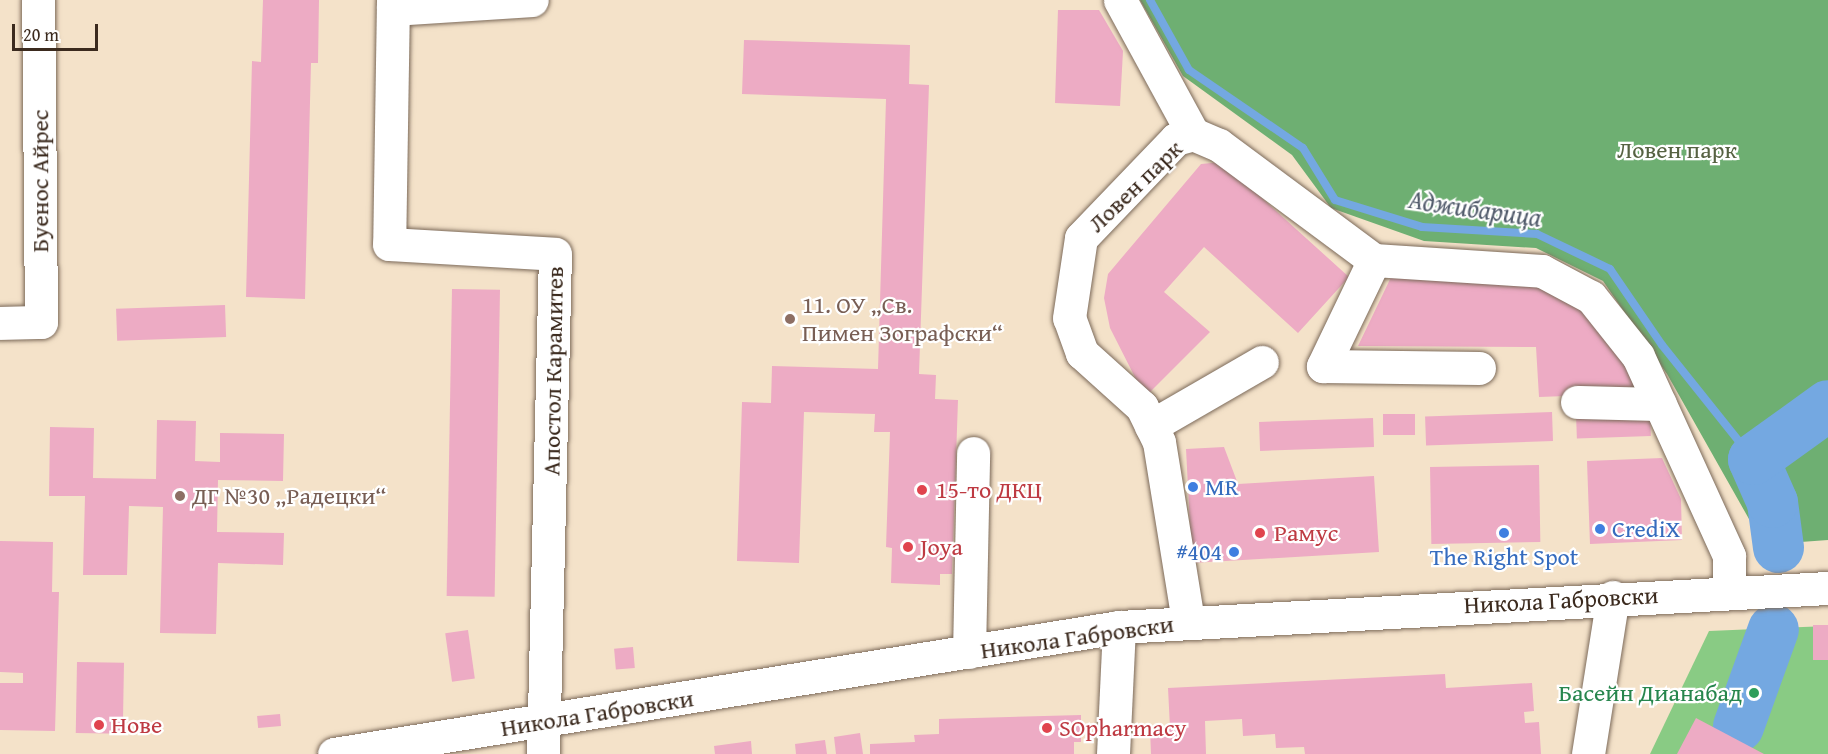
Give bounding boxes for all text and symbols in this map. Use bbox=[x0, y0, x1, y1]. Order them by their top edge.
scale bar bbox=[15, 12, 100, 50]
text: 20 m bbox=[23, 21, 59, 48]
street label: Буенос Айрес bbox=[26, 110, 54, 252]
street label: Ловен парк bbox=[1082, 134, 1188, 238]
park label: Ловен парк bbox=[1617, 136, 1737, 164]
water label: Аджибарица bbox=[1407, 183, 1543, 233]
street label: Апостол Карамитев bbox=[537, 266, 569, 476]
place label: 11. ОУ „Св. Пимен Зографски“ bbox=[802, 291, 1003, 347]
marker: 11. ОУ „Св. Пимен Зографски“ bbox=[783, 312, 797, 326]
place label: MR bbox=[1205, 473, 1238, 501]
place label: 15-то ДКЦ bbox=[936, 476, 1042, 504]
marker: MR bbox=[1186, 480, 1200, 494]
marker: 15-то ДКЦ bbox=[913, 481, 931, 499]
place label: ДГ №30 „Радецки“ bbox=[192, 482, 387, 510]
marker: ДГ №30 „Радецки“ bbox=[173, 489, 187, 503]
place label: CrediX bbox=[1612, 515, 1680, 543]
place label: Рамус bbox=[1274, 519, 1338, 547]
marker: CrediX bbox=[1593, 522, 1607, 536]
marker: Рамус bbox=[1251, 524, 1269, 542]
marker: The Right Spot bbox=[1497, 526, 1511, 540]
place label: Joya bbox=[920, 533, 963, 561]
place label: #404 bbox=[1176, 538, 1222, 566]
marker: Joya bbox=[901, 540, 915, 554]
place label: The Right Spot bbox=[1430, 543, 1578, 571]
marker: #404 bbox=[1227, 545, 1241, 559]
street label: Никола Габровски bbox=[1463, 581, 1659, 619]
street label: Никола Габровски bbox=[979, 609, 1175, 665]
place label: Басейн Дианабад bbox=[1558, 679, 1742, 707]
street label: Никола Габровски bbox=[499, 684, 695, 742]
marker: Басейн Дианабад bbox=[1747, 686, 1761, 700]
place label: Нове bbox=[111, 711, 162, 739]
place label: SOpharmacy bbox=[1059, 714, 1186, 742]
marker: Нове bbox=[92, 718, 106, 732]
marker: SOpharmacy bbox=[1040, 721, 1054, 735]

